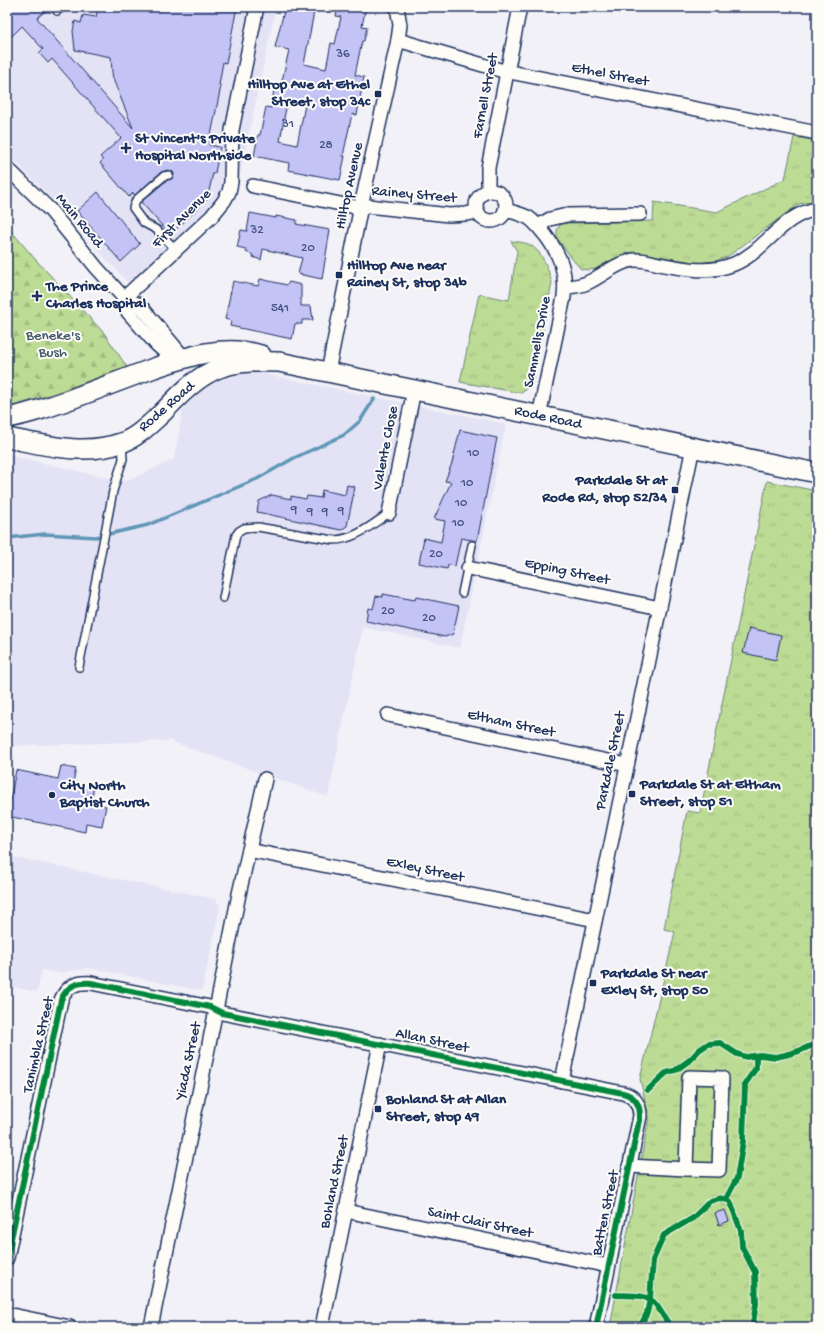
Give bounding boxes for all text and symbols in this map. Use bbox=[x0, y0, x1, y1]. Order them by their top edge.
house number: 36 bbox=[335, 47, 350, 62]
street label: Farnell Street bbox=[469, 50, 503, 141]
street label: Ethel Street bbox=[570, 59, 652, 92]
place label: Hilltop Ave at Ethel Street, stop 34c bbox=[247, 76, 371, 111]
marker: Hilltop Ave at Ethel Street, stop 34c bbox=[373, 89, 383, 99]
house number: 31 bbox=[281, 117, 294, 132]
place label: St Vincent's Private Hospital Northside bbox=[135, 130, 256, 165]
house number: 28 bbox=[319, 138, 333, 153]
street label: Hilltop Avenue bbox=[332, 141, 368, 231]
marker: St Vincent's Private Hospital Northside bbox=[120, 142, 132, 154]
street label: Rainey Street bbox=[371, 182, 459, 208]
street label: First Avenue bbox=[148, 185, 216, 253]
street label: Main Road bbox=[51, 190, 108, 253]
house number: 32 bbox=[249, 223, 264, 238]
house number: 20 bbox=[301, 241, 315, 256]
place label: Hilltop Ave near Rainey St, stop 34b bbox=[346, 257, 467, 292]
marker: Hilltop Ave near Rainey St, stop 34b bbox=[334, 270, 344, 280]
place label: The Prince Charles Hospital bbox=[45, 278, 147, 313]
marker: The Prince Charles Hospital bbox=[31, 290, 43, 302]
street label: Sammells Drive bbox=[520, 295, 556, 389]
house number: 541 bbox=[271, 301, 289, 316]
park label: Beneke's Bush bbox=[25, 327, 80, 362]
street label: Rode Road bbox=[135, 377, 200, 436]
street label: Rode Road bbox=[513, 402, 585, 434]
street label: Valente Close bbox=[369, 404, 403, 492]
house number: 10 bbox=[466, 446, 480, 461]
place label: Parkdale St at Rode Rd, stop 52/34 bbox=[541, 472, 669, 507]
house number: 10 bbox=[460, 476, 474, 491]
marker: Parkdale St at Rode Rd, stop 52/34 bbox=[670, 485, 680, 495]
house number: 10 bbox=[454, 496, 468, 511]
house number: 9 bbox=[290, 503, 298, 518]
house number: 9 bbox=[337, 504, 345, 519]
house number: 9 bbox=[306, 505, 314, 520]
house number: 9 bbox=[321, 505, 329, 520]
house number: 10 bbox=[451, 516, 465, 531]
house number: 20 bbox=[429, 547, 443, 562]
street label: Epping Street bbox=[523, 554, 613, 590]
house number: 20 bbox=[381, 604, 395, 619]
house number: 20 bbox=[422, 611, 436, 626]
street label: Eltham Street bbox=[465, 706, 558, 742]
street label: Parkdale Street bbox=[592, 708, 631, 813]
place label: Parkdale St at Eltham Street, stop 51 bbox=[639, 776, 781, 811]
place label: City North Baptist Church bbox=[59, 777, 150, 812]
marker: Parkdale St at Eltham Street, stop 51 bbox=[627, 789, 637, 799]
marker: City North Baptist Church bbox=[47, 790, 57, 800]
street label: Exley Street bbox=[384, 853, 467, 887]
place label: Parkdale St near Exley St, stop 50 bbox=[600, 965, 709, 1000]
marker: Parkdale St near Exley St, stop 50 bbox=[588, 978, 598, 988]
street label: Tanimbla Street bbox=[19, 993, 59, 1096]
street label: Yiada Street bbox=[172, 1019, 206, 1104]
street label: Allan Street bbox=[394, 1024, 472, 1058]
place label: Bohland St at Allan Street, stop 49 bbox=[385, 1091, 507, 1126]
marker: Bohland St at Allan Street, stop 49 bbox=[373, 1104, 383, 1114]
street label: Bohland Street bbox=[316, 1132, 354, 1231]
street label: Batten Street bbox=[588, 1167, 624, 1258]
street label: Saint Clair Street bbox=[426, 1203, 536, 1243]

